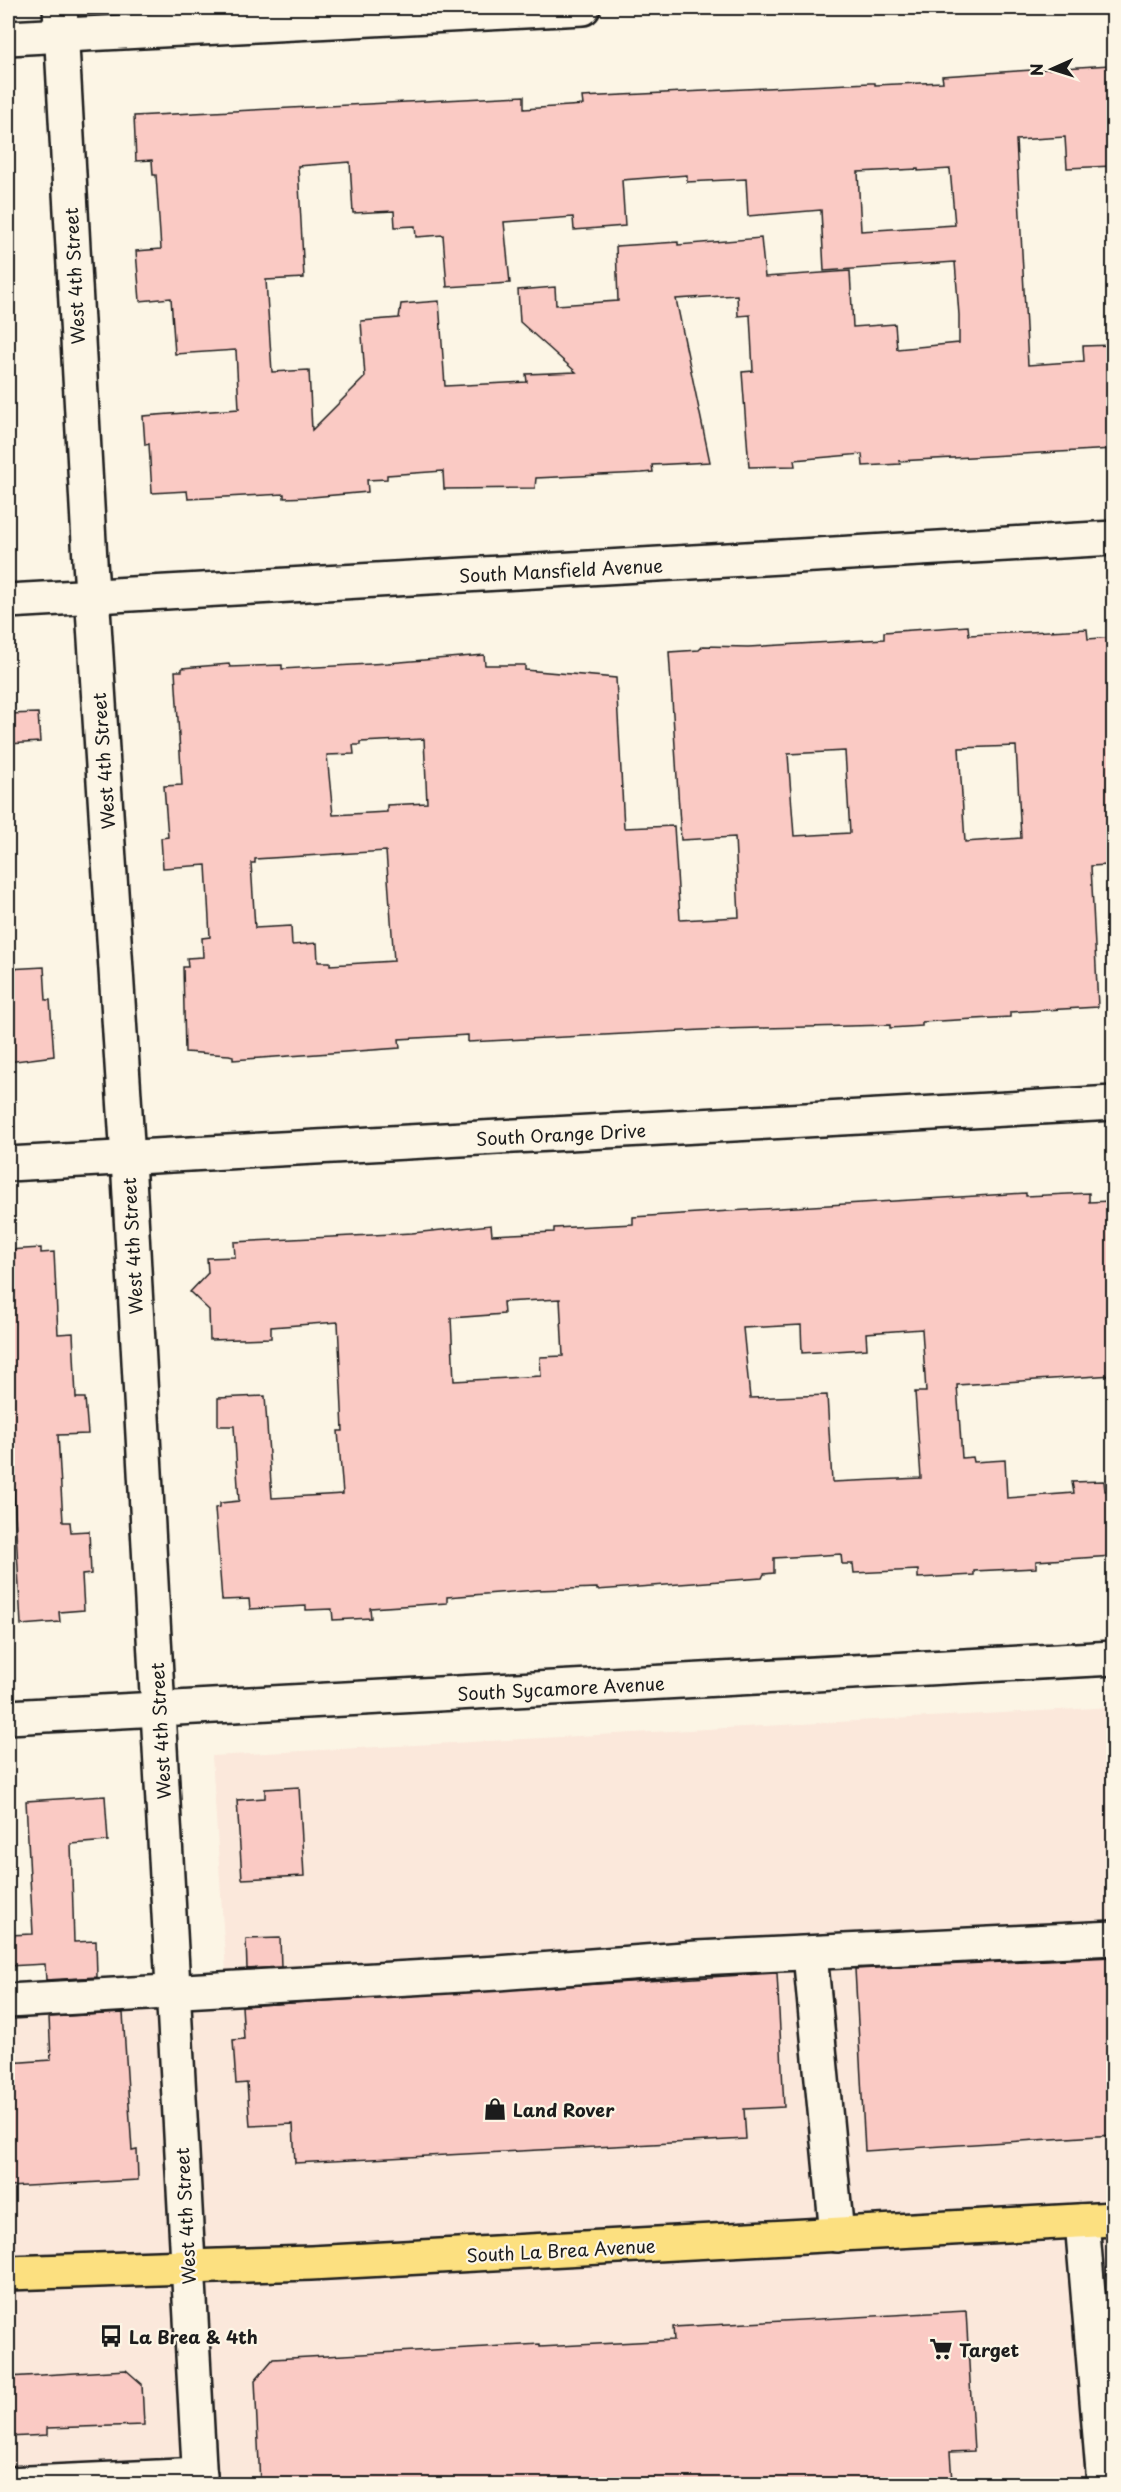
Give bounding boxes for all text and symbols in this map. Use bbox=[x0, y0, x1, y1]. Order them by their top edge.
north arrow bbox=[1022, 39, 1082, 99]
text: N bbox=[1024, 63, 1048, 77]
street label: West 4th Street bbox=[57, 207, 91, 345]
street label: South Mansfield Avenue bbox=[458, 551, 664, 589]
street label: West 4th Street bbox=[85, 692, 121, 830]
street label: South Orange Drive bbox=[475, 1116, 647, 1152]
street label: West 4th Street bbox=[115, 1177, 149, 1315]
street label: West 4th Street bbox=[143, 1662, 177, 1800]
street label: South Sycamore Avenue bbox=[457, 1669, 666, 1707]
shop icon: Land Rover bbox=[482, 2096, 508, 2122]
place label: Land Rover bbox=[513, 2096, 615, 2123]
street label: West 4th Street bbox=[168, 2147, 202, 2285]
street label: South La Brea Avenue bbox=[466, 2232, 656, 2268]
bus stop icon: La Brea & 4th bbox=[98, 2323, 124, 2349]
place label: La Brea & 4th bbox=[129, 2323, 258, 2350]
supermarket icon: Target bbox=[928, 2336, 954, 2362]
place label: Target bbox=[959, 2336, 1019, 2363]

